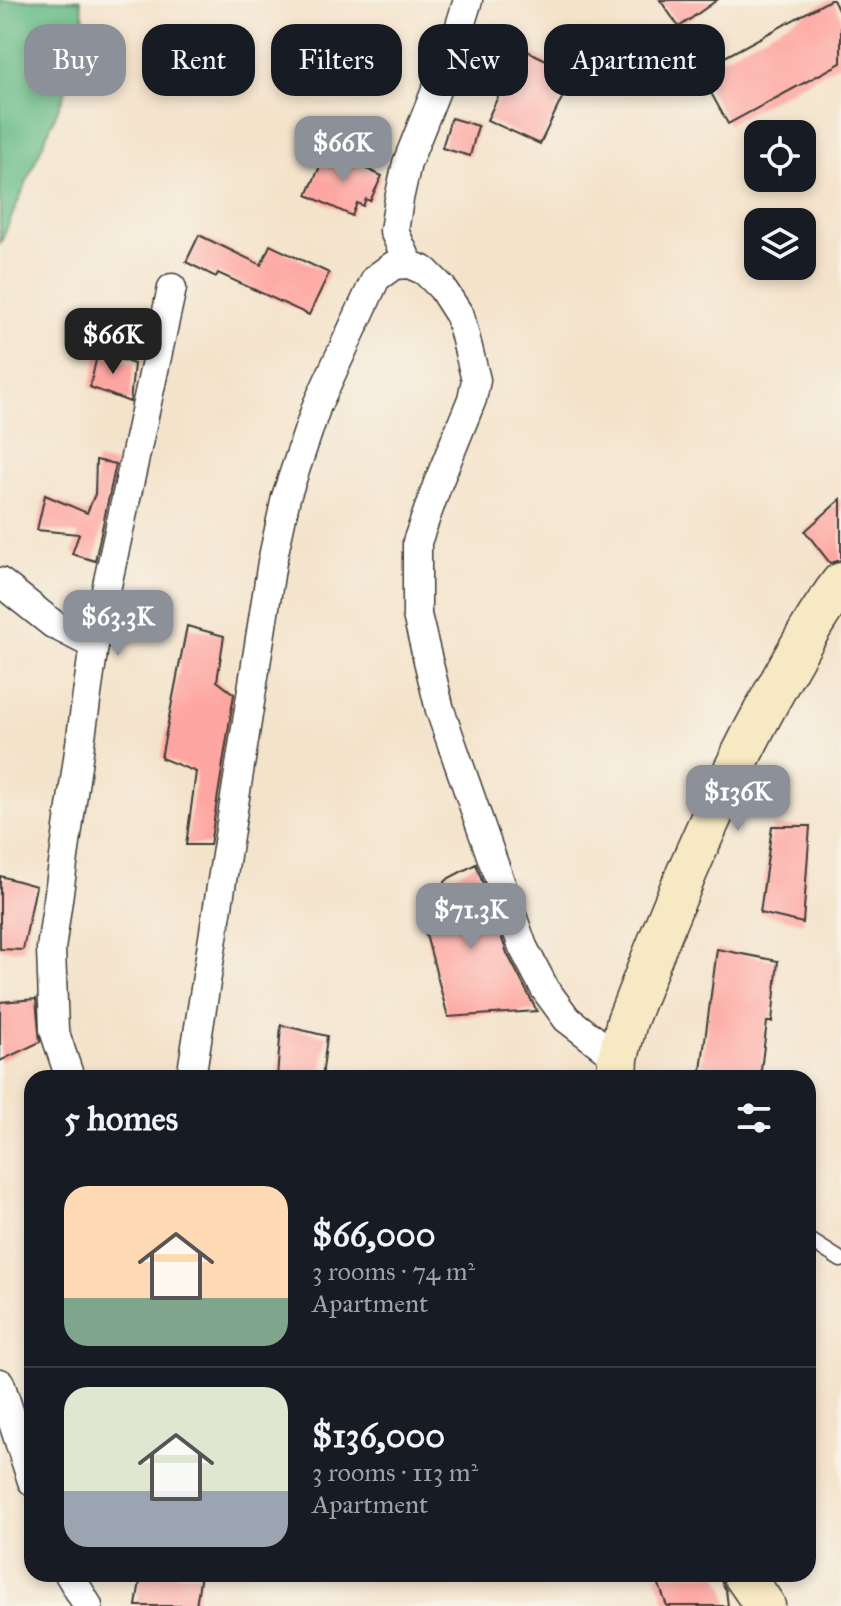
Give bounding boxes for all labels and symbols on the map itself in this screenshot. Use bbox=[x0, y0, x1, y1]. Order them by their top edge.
pin: $66K bbox=[296, 116, 390, 184]
pin: $66K bbox=[66, 308, 160, 376]
pin: $63.3K bbox=[53, 590, 183, 658]
pin: $136K bbox=[682, 765, 794, 833]
pin: $71.3K bbox=[406, 883, 536, 951]

